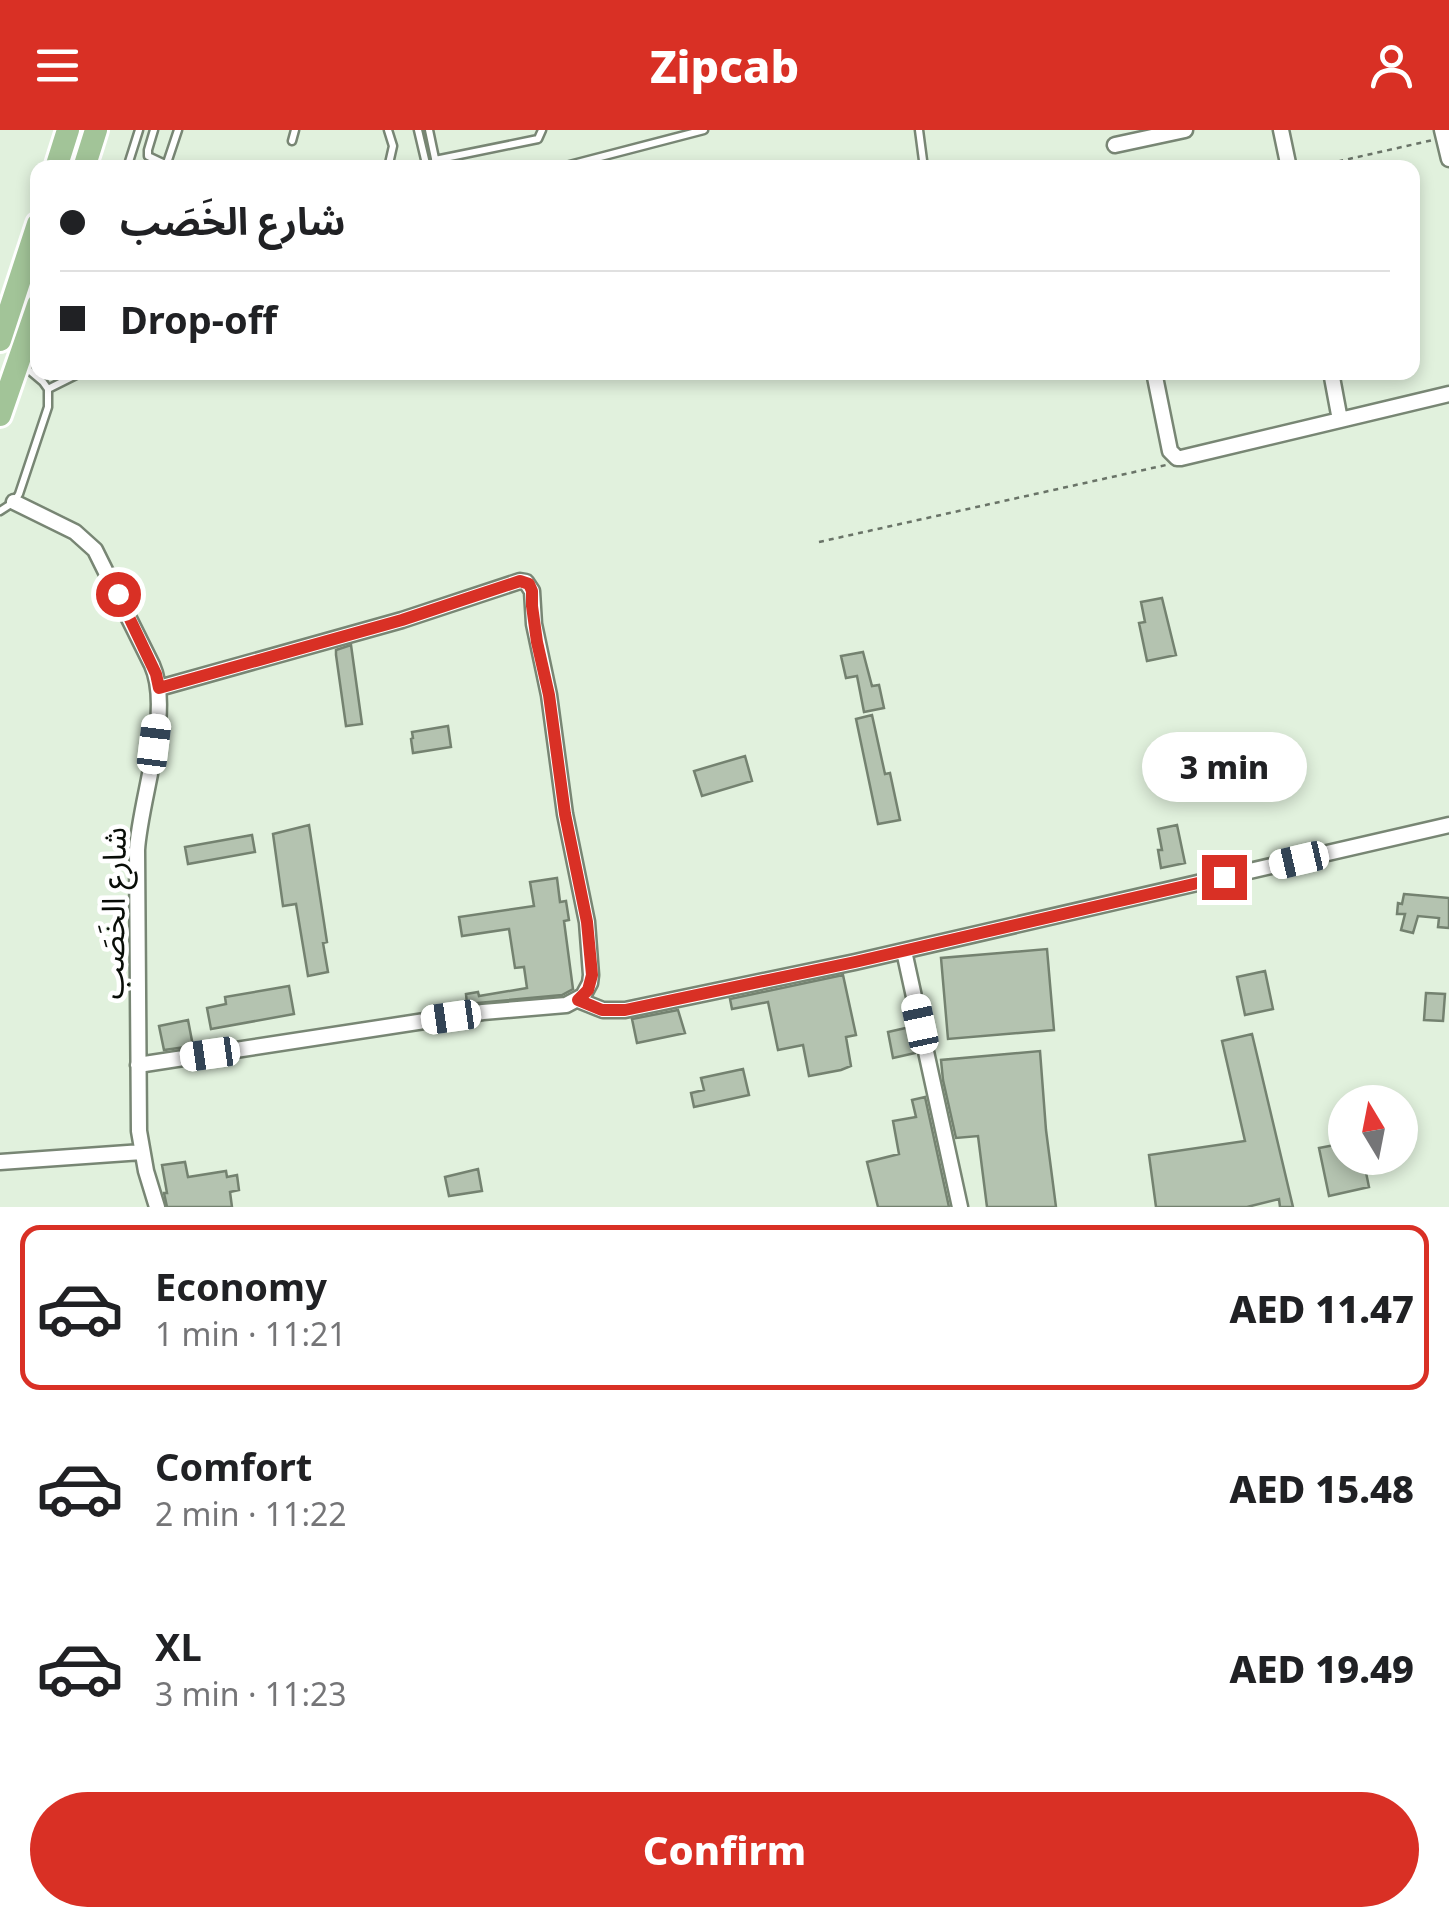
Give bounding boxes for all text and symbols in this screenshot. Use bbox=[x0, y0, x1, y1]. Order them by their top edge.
text: Zipcab bbox=[650, 35, 799, 96]
icon: menu bbox=[30, 38, 85, 93]
icon: person bbox=[1364, 38, 1419, 93]
text: شارع الخَصَب bbox=[120, 194, 345, 246]
text: Drop-off bbox=[120, 293, 277, 345]
route start bbox=[96, 572, 141, 617]
car bbox=[135, 712, 173, 776]
callout: 3 min bbox=[1142, 732, 1306, 802]
text: 3 min bbox=[1180, 745, 1269, 788]
street label: شارع الخَصَب bbox=[89, 826, 139, 1000]
car bbox=[1266, 839, 1332, 881]
route end bbox=[1202, 855, 1247, 900]
car bbox=[899, 992, 941, 1056]
car bbox=[419, 998, 483, 1036]
car bbox=[178, 1035, 242, 1073]
north arrow bbox=[1328, 1085, 1418, 1175]
map controls bbox=[1328, 1085, 1418, 1175]
text: Economy bbox=[155, 1260, 327, 1312]
icon: car bbox=[35, 1263, 125, 1353]
text: AED 11.47 bbox=[1230, 1282, 1414, 1334]
text: 1 min · 11:21 bbox=[155, 1312, 347, 1355]
text: Comfort bbox=[155, 1440, 312, 1492]
icon: car bbox=[35, 1443, 125, 1533]
text: AED 15.48 bbox=[1230, 1462, 1414, 1514]
text: 2 min · 11:22 bbox=[155, 1492, 347, 1535]
text: XL bbox=[155, 1620, 202, 1672]
icon: car bbox=[35, 1623, 125, 1713]
text: AED 19.49 bbox=[1230, 1642, 1414, 1694]
text: 3 min · 11:23 bbox=[155, 1672, 347, 1715]
button: Confirm bbox=[30, 1792, 1419, 1907]

